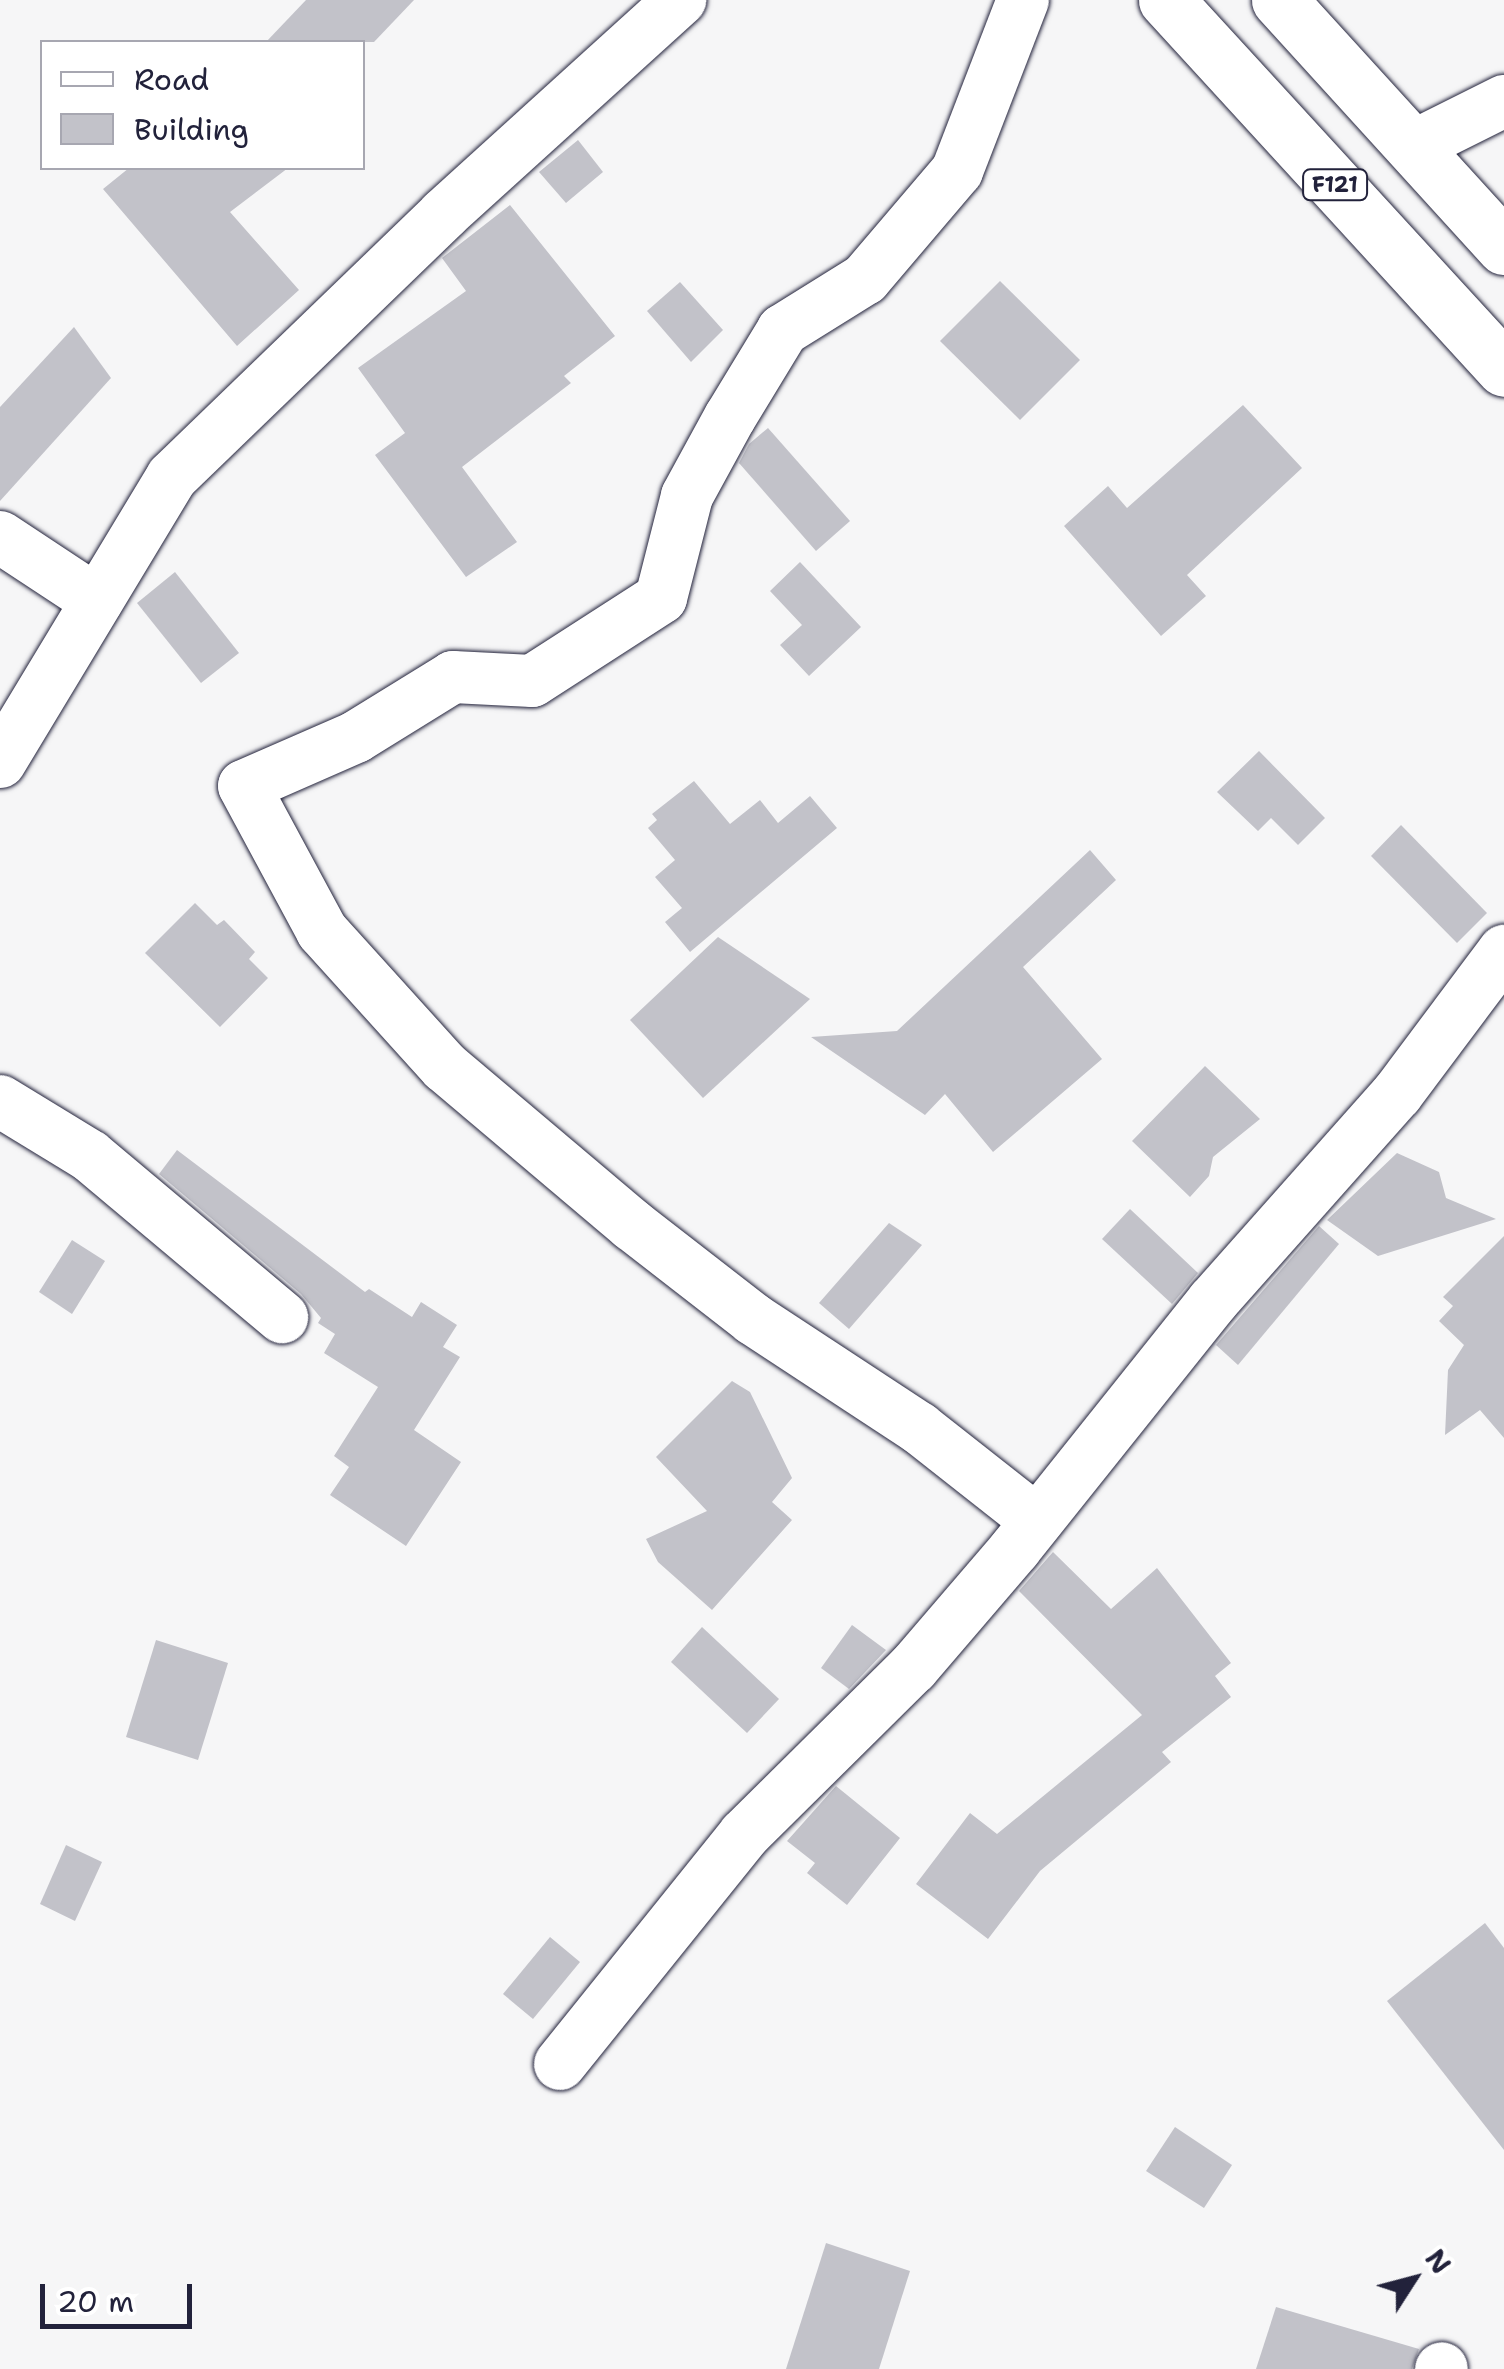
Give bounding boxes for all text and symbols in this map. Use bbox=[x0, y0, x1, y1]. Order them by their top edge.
legend bbox=[40, 40, 365, 170]
text: Road bbox=[134, 59, 209, 100]
text: Building bbox=[134, 109, 249, 150]
road number: F121 bbox=[1300, 168, 1370, 202]
north arrow bbox=[1364, 2229, 1464, 2329]
text: N bbox=[1416, 2241, 1460, 2282]
scale bar bbox=[45, 2264, 198, 2326]
text: 20 m bbox=[57, 2281, 134, 2322]

